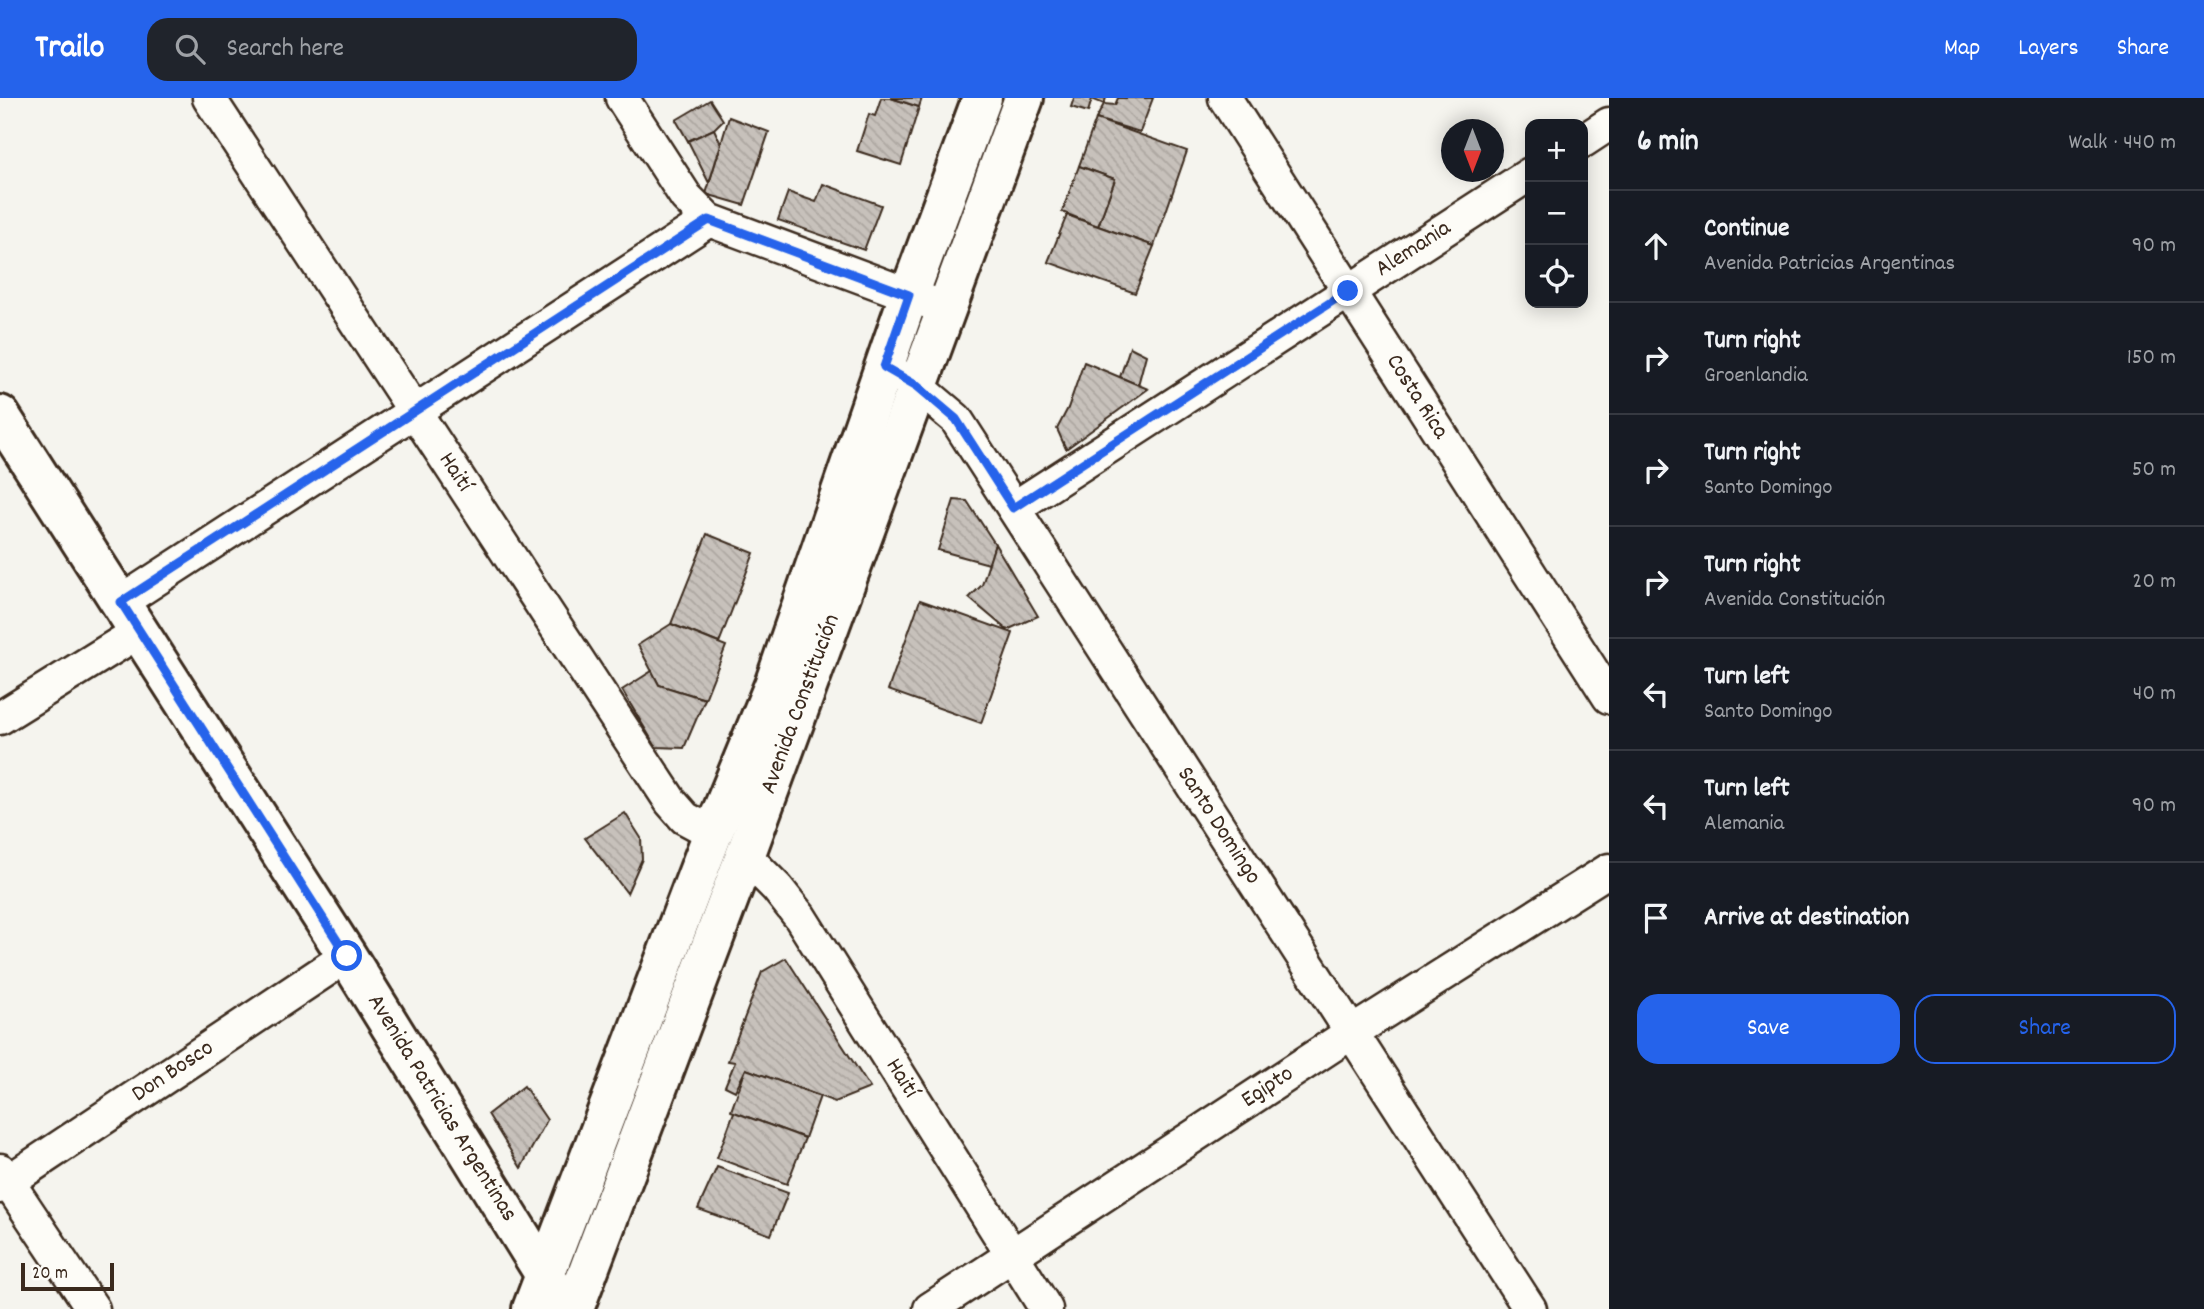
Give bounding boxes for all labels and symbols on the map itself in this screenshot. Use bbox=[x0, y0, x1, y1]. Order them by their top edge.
north arrow bbox=[1441, 119, 1504, 182]
street label: Alemania bbox=[1369, 212, 1459, 286]
route end bbox=[1332, 275, 1363, 306]
street label: Costa Rica bbox=[1377, 348, 1457, 447]
street label: Haití bbox=[429, 446, 481, 500]
street label: Avenida Constitución bbox=[752, 609, 850, 799]
street label: Santo Domingo bbox=[1168, 760, 1269, 892]
route start bbox=[331, 940, 362, 971]
street label: Avenida Patricias Argentinas bbox=[358, 988, 525, 1229]
street label: Don Bosco bbox=[125, 1032, 221, 1111]
street label: Haití bbox=[876, 1052, 928, 1106]
street label: Egipto bbox=[1235, 1058, 1301, 1117]
scale bar bbox=[21, 1260, 114, 1292]

